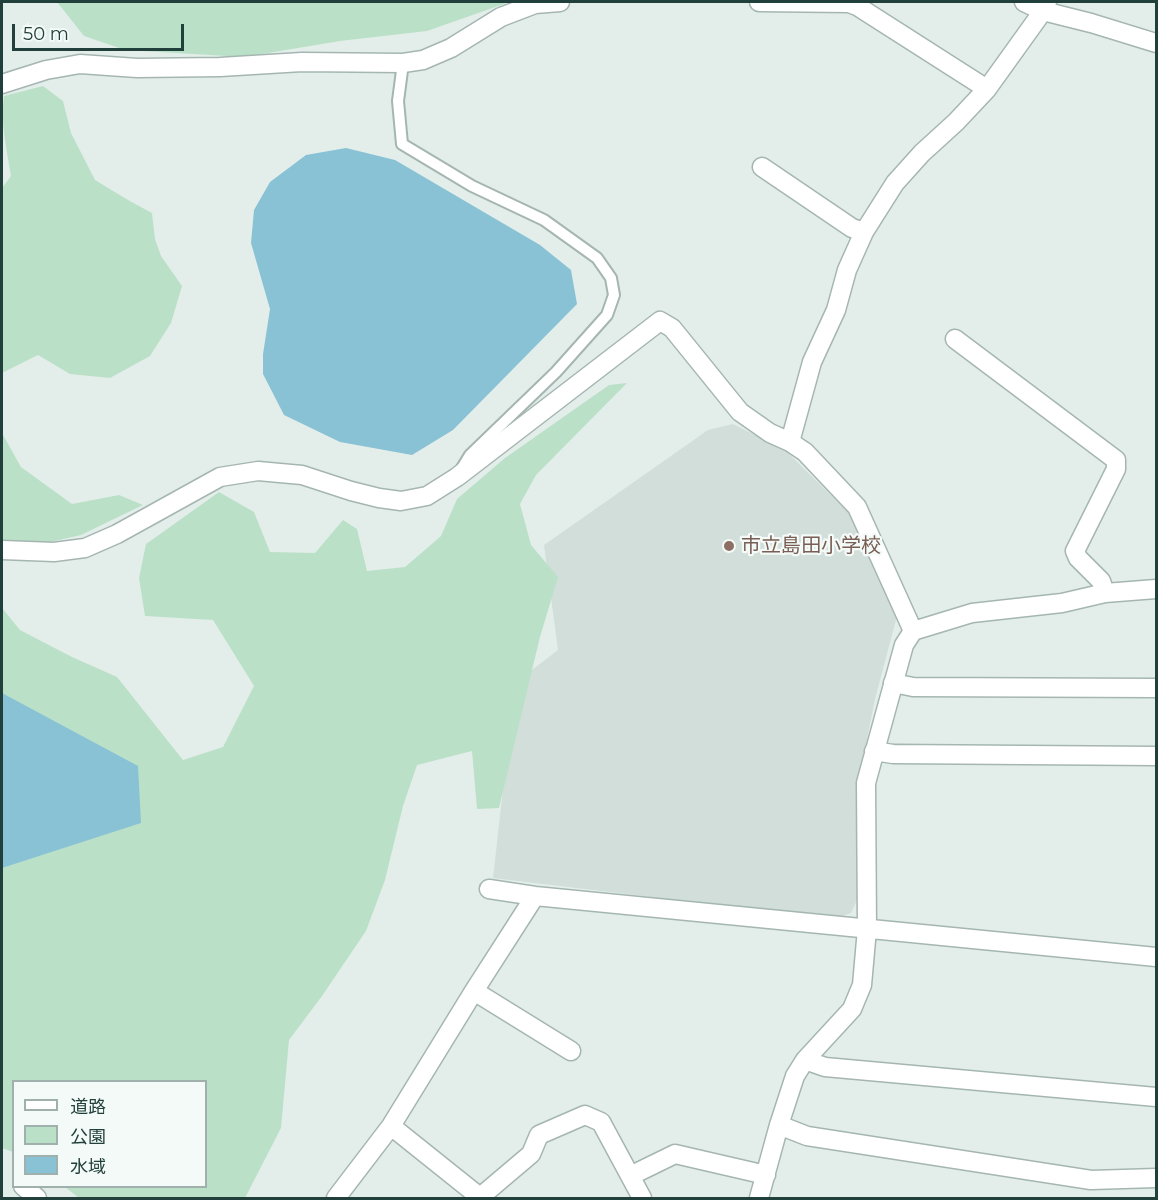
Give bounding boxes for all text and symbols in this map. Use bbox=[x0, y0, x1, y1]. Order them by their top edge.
scale bar bbox=[15, 12, 188, 50]
text: 50 m bbox=[23, 23, 69, 45]
place label: 市立島田小学校 bbox=[741, 534, 881, 558]
marker: 市立島田小学校 bbox=[722, 539, 736, 553]
legend bbox=[12, 1080, 207, 1188]
text: 道路 bbox=[70, 1096, 106, 1118]
text: 公園 bbox=[70, 1126, 106, 1148]
text: 水域 bbox=[70, 1156, 106, 1178]

